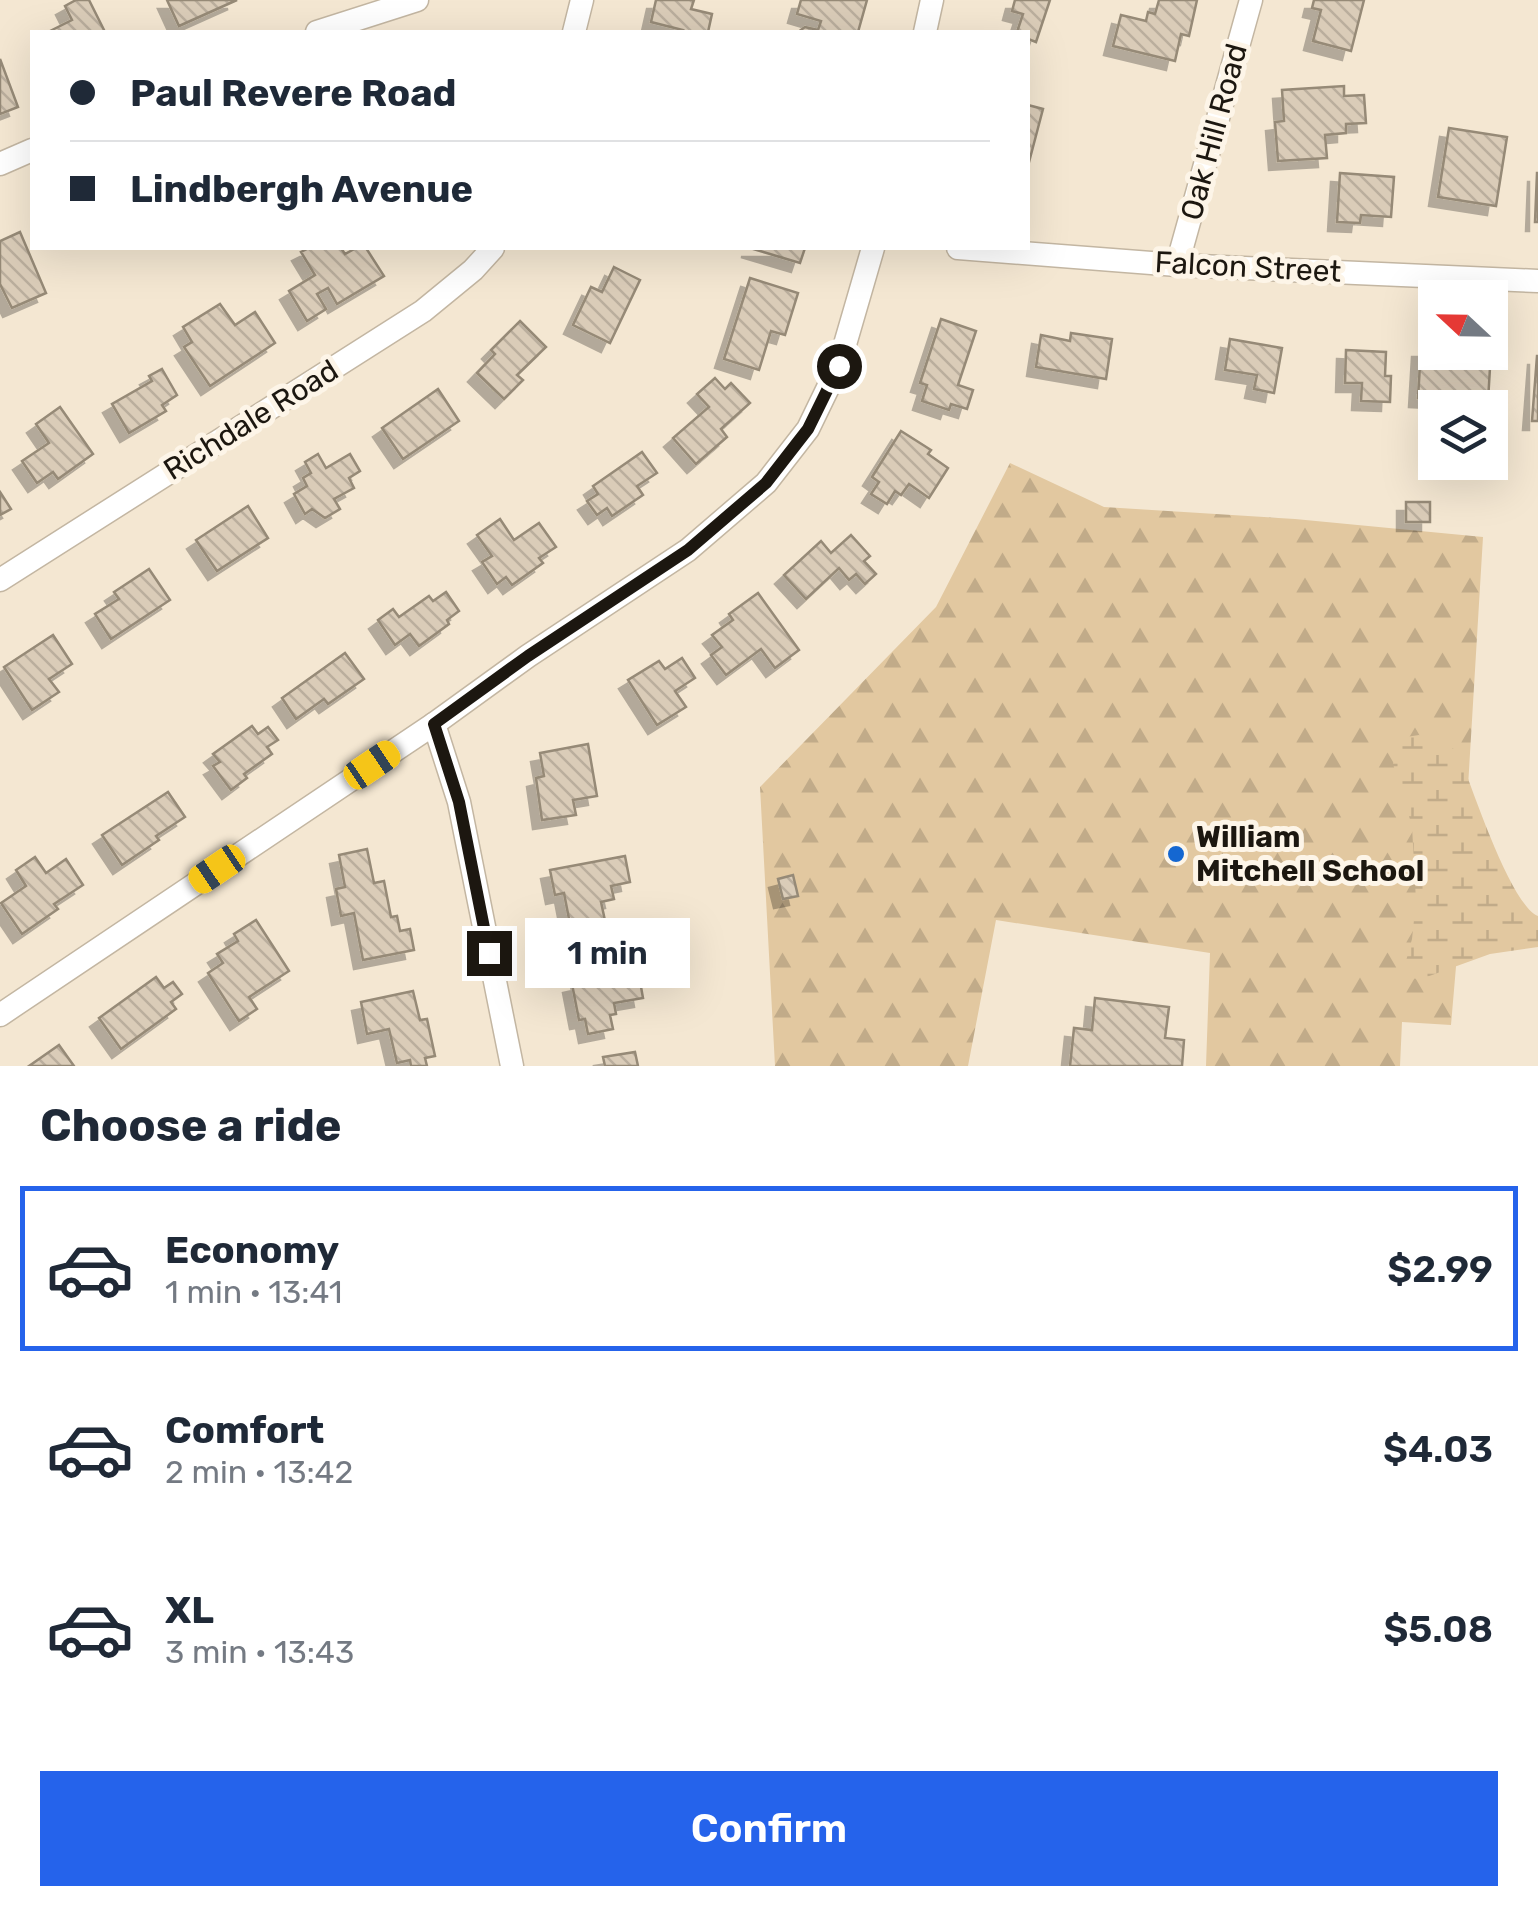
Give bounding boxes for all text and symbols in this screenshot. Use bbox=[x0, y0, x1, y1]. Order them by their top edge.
street label: Oak Hill Road bbox=[1173, 40, 1255, 224]
text: Paul Revere Road bbox=[130, 70, 457, 116]
text: Lindbergh Avenue bbox=[130, 166, 473, 212]
street label: Falcon Street bbox=[1154, 244, 1342, 290]
north arrow bbox=[1418, 280, 1508, 370]
map controls bbox=[1418, 280, 1508, 480]
route start bbox=[817, 344, 862, 389]
street label: Richdale Road bbox=[157, 352, 345, 488]
button: layers bbox=[1418, 390, 1508, 480]
car bbox=[339, 736, 405, 794]
place label: William Mitchell School bbox=[1196, 819, 1424, 889]
car bbox=[184, 840, 250, 898]
marker: William Mitchell School bbox=[1165, 843, 1187, 865]
callout: 1 min bbox=[524, 918, 689, 988]
route end bbox=[467, 931, 512, 976]
text: 1 min bbox=[567, 934, 648, 972]
text: Choose a ride bbox=[40, 1099, 342, 1152]
icon: car bbox=[45, 1224, 135, 1314]
text: Economy bbox=[165, 1227, 339, 1273]
text: $2.99 bbox=[1387, 1246, 1493, 1292]
text: 1 min · 13:41 bbox=[165, 1273, 342, 1311]
icon: car bbox=[45, 1404, 135, 1494]
text: Comfort bbox=[165, 1407, 324, 1453]
text: $4.03 bbox=[1383, 1426, 1493, 1472]
text: 2 min · 13:42 bbox=[165, 1453, 353, 1491]
icon: car bbox=[45, 1584, 135, 1674]
text: XL bbox=[165, 1587, 214, 1633]
text: $5.08 bbox=[1383, 1606, 1493, 1652]
text: 3 min · 13:43 bbox=[165, 1633, 354, 1671]
button: Confirm bbox=[40, 1771, 1498, 1886]

